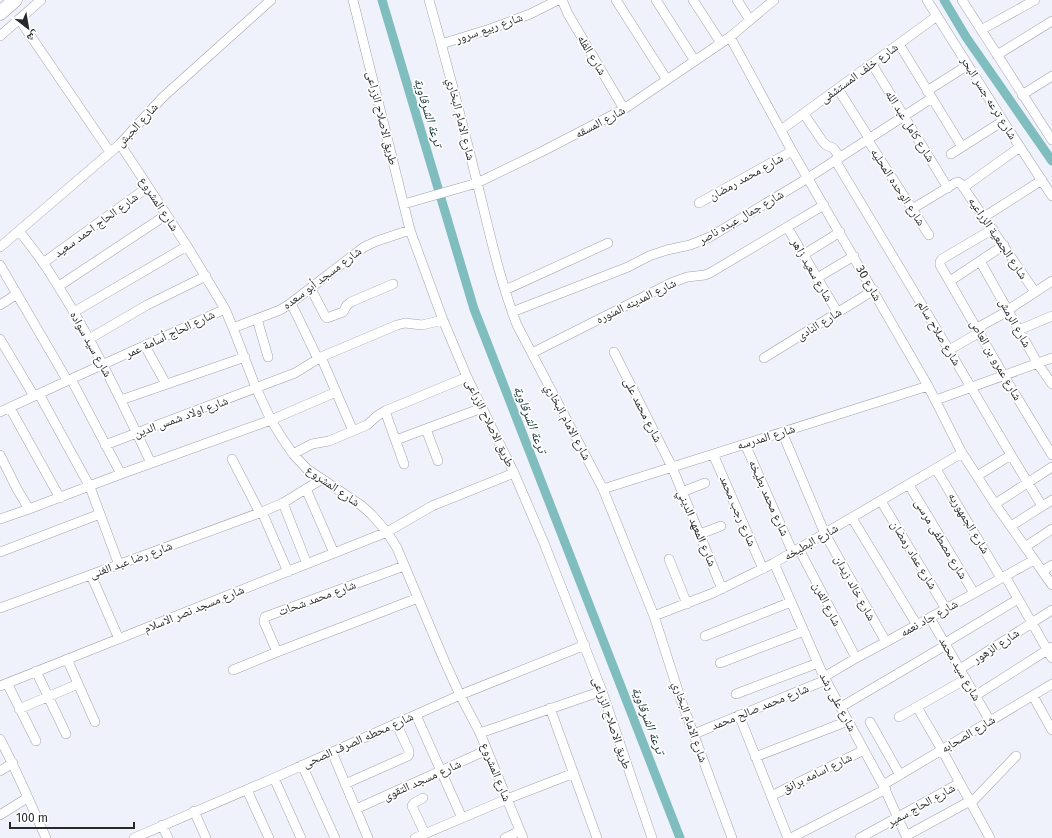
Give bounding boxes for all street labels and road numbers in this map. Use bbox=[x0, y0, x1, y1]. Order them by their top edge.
street label: شارع ربيع سرور bbox=[453, 10, 525, 47]
street label: شارع الفله bbox=[574, 32, 609, 78]
street label: شارع خلف المستشفى bbox=[817, 40, 901, 107]
street label: شارع ترعه جسر البحر bbox=[957, 53, 1020, 143]
street label: طريق الاصلاح الزراعى bbox=[363, 70, 400, 167]
street label: شارع الامام البخاري bbox=[441, 76, 478, 163]
street label: شارع كامل عبد الله bbox=[882, 88, 938, 165]
street label: شارع الحبش bbox=[113, 100, 162, 151]
street label: شارع المسقه bbox=[573, 103, 628, 142]
street label: شارع الوحده المحليه bbox=[867, 146, 928, 229]
street label: شارع محمد رمضان bbox=[706, 151, 786, 204]
street label: شارع المشروع bbox=[135, 174, 182, 234]
street label: شارع جمال عبده ناصر bbox=[695, 187, 787, 248]
street label: شارع الحاج احمد سعيد bbox=[51, 190, 141, 261]
street label: شارع الجمعية الزراعيه bbox=[965, 194, 1031, 282]
street label: شارع سعيد زاهر bbox=[787, 235, 836, 305]
street label: شارع مسجد أبو سعده bbox=[280, 244, 365, 313]
street label: شارع 30 bbox=[852, 263, 885, 304]
street label: شارع المدينه المنوره bbox=[594, 276, 679, 327]
street label: شارع الرمش bbox=[995, 296, 1034, 351]
street label: شارع صلاح سالم bbox=[913, 298, 964, 369]
street label: شارع النادى bbox=[794, 305, 845, 344]
street label: شارع الحاج أسامة عمر bbox=[122, 307, 217, 362]
street label: شارع سيد سواده bbox=[66, 309, 115, 380]
street label: شارع عمرو بن العاص bbox=[966, 317, 1025, 403]
street label: شارع محمد على bbox=[620, 375, 665, 445]
street label: طريق الاصلاح الزراعى bbox=[462, 377, 517, 470]
street label: شارع الامام البخاري bbox=[539, 381, 594, 464]
street label: شارع اولاد شمس الدين bbox=[132, 393, 230, 441]
street label: شارع المدرسه bbox=[735, 422, 797, 453]
street label: شارع محمد بطيخه bbox=[745, 458, 792, 539]
street label: شارع المشروع bbox=[303, 462, 362, 510]
street label: شارع رجب محمد bbox=[716, 474, 759, 549]
street label: شارع المعهد الديني bbox=[672, 488, 719, 570]
street label: شارع الجمهوريه bbox=[944, 490, 993, 557]
street label: شارع مصطفى مرسى bbox=[911, 496, 970, 582]
street label: شارع عماد رمضان bbox=[887, 518, 940, 593]
street label: شارع البطيخه bbox=[781, 521, 841, 564]
street label: شارع رضا عبد الغنى bbox=[88, 539, 175, 582]
street label: شارع خالد زيدان bbox=[830, 553, 879, 624]
street label: شارع محمد شحات bbox=[276, 577, 358, 619]
street label: شارع الفرن bbox=[809, 579, 844, 629]
street label: شارع مسجد نصر الاسلام bbox=[142, 582, 247, 636]
street label: شارع جاد نعمه bbox=[898, 596, 961, 640]
street label: شارع الزهور bbox=[969, 626, 1022, 668]
street label: شارع سيد محمد bbox=[935, 635, 984, 704]
street label: شارع على رشد bbox=[816, 670, 859, 734]
street label: طريق الاصلاح الزراعى bbox=[589, 675, 634, 771]
street label: شارع الامام البخاري bbox=[667, 680, 710, 765]
street label: شارع محمد صالح محمد bbox=[709, 681, 811, 734]
street label: شارع محطه الصرف الصحى bbox=[301, 709, 416, 772]
street label: شارع الصحابه bbox=[938, 712, 998, 756]
street label: شارع المشروع bbox=[477, 741, 514, 804]
street label: شارع اسامه برانق bbox=[780, 750, 855, 797]
street label: شارع مسجد التقوى bbox=[381, 757, 464, 804]
street label: شارع الحاج سمير bbox=[884, 781, 958, 831]

